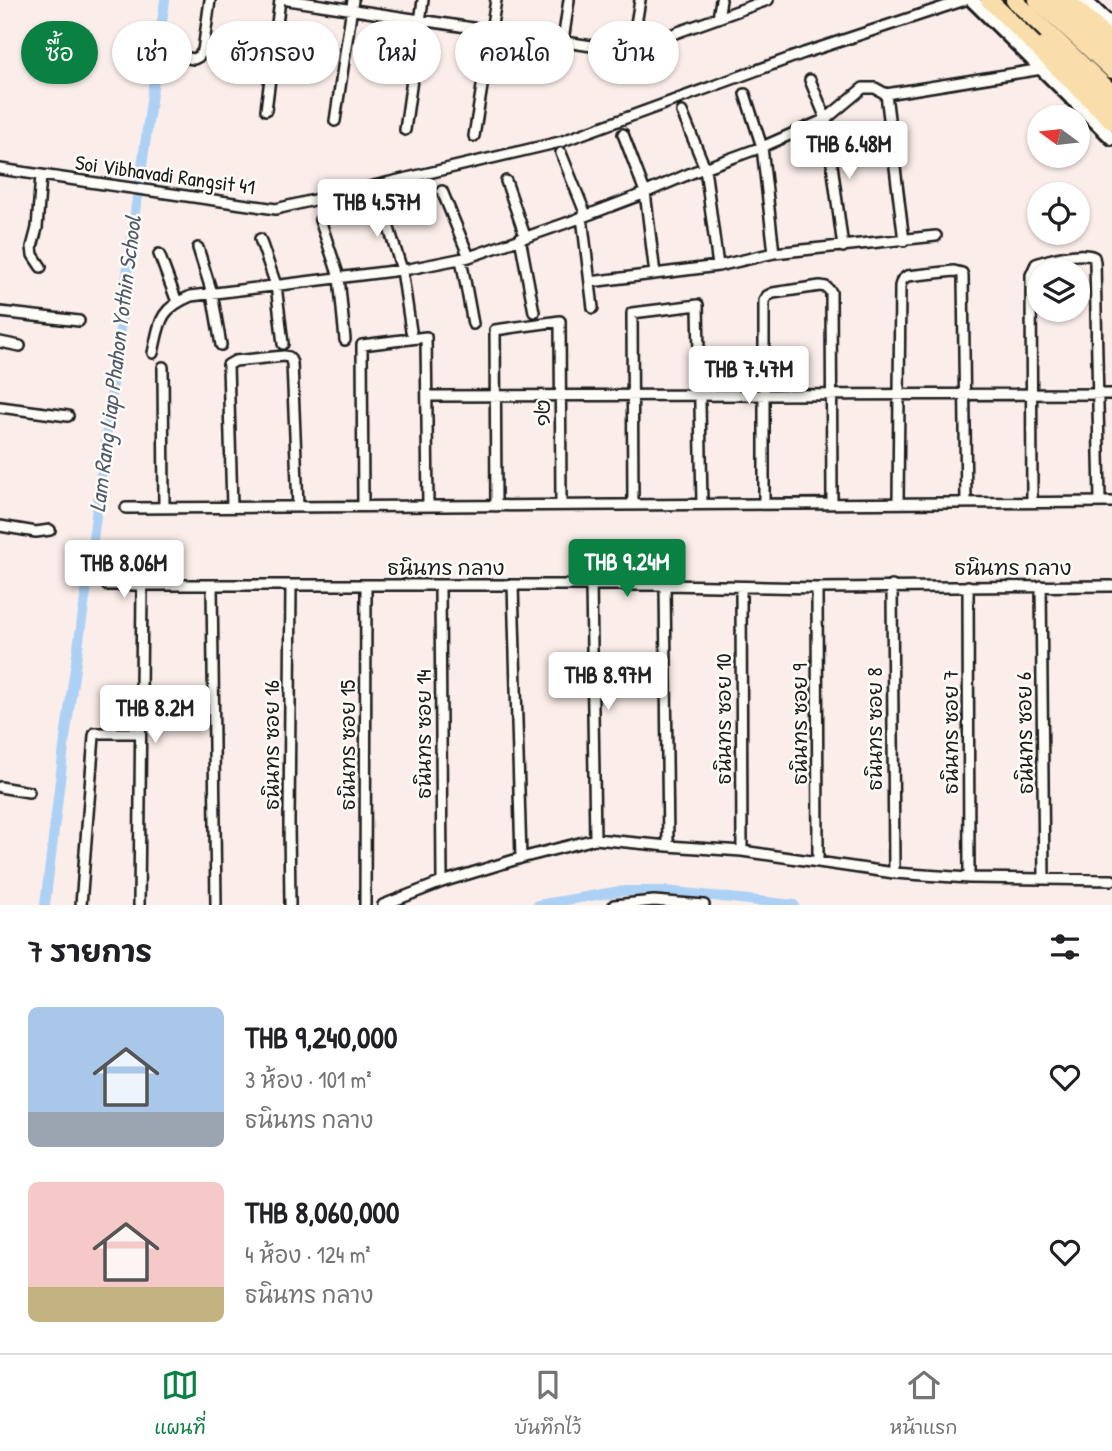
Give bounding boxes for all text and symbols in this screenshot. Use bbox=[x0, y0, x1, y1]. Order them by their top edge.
chip: ซื้อ bbox=[21, 21, 98, 84]
chip: เช่า bbox=[112, 21, 192, 84]
chip: ตัวกรอง bbox=[206, 21, 339, 84]
chip: ใหม่ bbox=[353, 21, 441, 84]
chip: คอนโด bbox=[455, 21, 574, 84]
chip: บ้าน bbox=[588, 21, 679, 84]
north arrow bbox=[1027, 105, 1090, 168]
map controls bbox=[1027, 105, 1090, 322]
pin: THB 6.48M bbox=[769, 122, 929, 181]
text: THB 6.48M bbox=[807, 128, 891, 159]
street label: Soi Vibhavadi Rangsit 41 bbox=[73, 148, 257, 201]
pin: THB 4.57M bbox=[297, 180, 457, 239]
button: locate bbox=[1027, 182, 1090, 245]
text: THB 4.57M bbox=[334, 186, 420, 217]
water label: Lam Rang Liap Phahon Yothin School bbox=[81, 213, 149, 514]
button: layers bbox=[1027, 259, 1090, 322]
pin: THB 7.47M bbox=[669, 346, 829, 406]
text: THB 7.47M bbox=[705, 353, 793, 384]
street label: ๑๒ bbox=[528, 399, 557, 427]
pin: THB 8.06M bbox=[44, 540, 204, 600]
pin: THB 9.24M bbox=[547, 540, 707, 599]
text: THB 9.24M bbox=[585, 546, 669, 577]
text: THB 8.06M bbox=[81, 547, 167, 578]
street label: ธนินทร กลาง bbox=[387, 553, 505, 582]
street label: ธนินทร กลาง bbox=[954, 553, 1072, 582]
pin: THB 8.97M bbox=[528, 652, 688, 712]
street label: ธนินทร ซอย 10 bbox=[709, 654, 738, 784]
text: THB 8.97M bbox=[565, 659, 651, 690]
street label: ธนินทร ซอย 9 bbox=[785, 663, 814, 785]
street label: ธนินทร ซอย 8 bbox=[860, 668, 889, 790]
street label: ธนินทร ซอย 14 bbox=[409, 669, 438, 799]
street label: ธนินทร ซอย 7 bbox=[936, 670, 965, 794]
street label: ธนินทร ซอย 6 bbox=[1009, 672, 1040, 794]
street label: ธนินทร ซอย 16 bbox=[257, 680, 286, 810]
street label: ธนินทร ซอย 15 bbox=[333, 680, 362, 810]
pin: THB 8.2M bbox=[83, 686, 227, 745]
text: THB 8.2M bbox=[116, 692, 194, 723]
icon: filters bbox=[1046, 928, 1084, 966]
text: 7 รายการ bbox=[28, 931, 152, 971]
text: THB 9,240,000 bbox=[245, 1017, 397, 1057]
icon: home bbox=[84, 1035, 168, 1119]
icon: heart bbox=[1046, 1058, 1084, 1096]
text: 3 ห้อง · 101 m² bbox=[245, 1064, 372, 1095]
text: ธนินทร กลาง bbox=[245, 1104, 373, 1135]
text: THB 8,060,000 bbox=[245, 1192, 399, 1232]
icon: home bbox=[84, 1210, 168, 1294]
icon: heart bbox=[1046, 1233, 1084, 1271]
text: 4 ห้อง · 124 m² bbox=[245, 1239, 371, 1270]
text: ธนินทร กลาง bbox=[245, 1279, 373, 1310]
tab: แผนที่ bbox=[154, 1366, 206, 1441]
tab: บันทึกไว้ bbox=[514, 1366, 581, 1441]
tab: หน้าแรก bbox=[890, 1366, 958, 1441]

